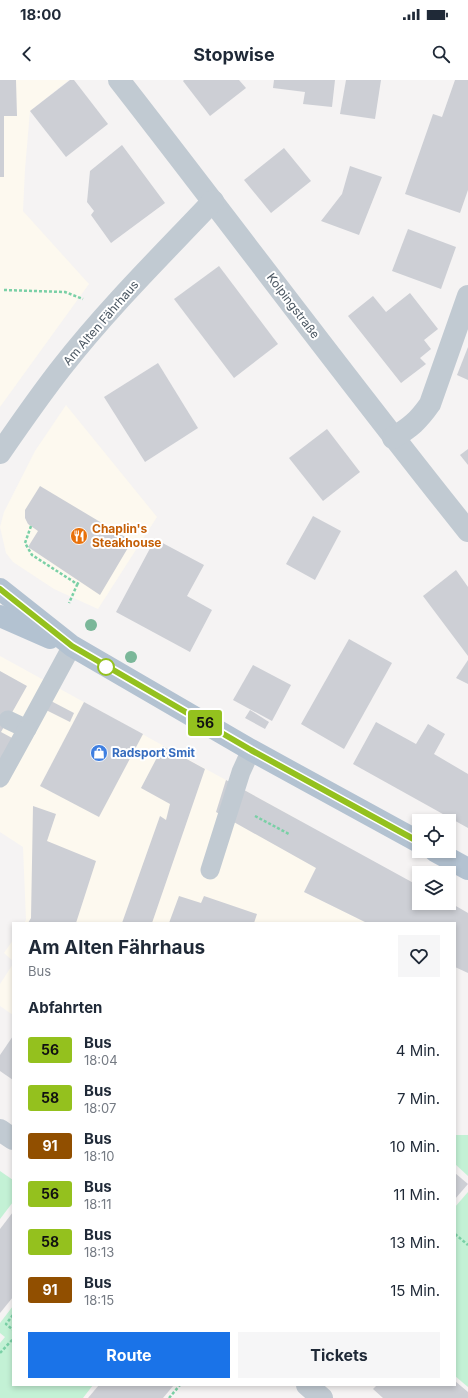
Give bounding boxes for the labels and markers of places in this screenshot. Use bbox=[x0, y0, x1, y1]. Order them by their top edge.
place label: Chaplin's Steakhouse bbox=[92, 521, 162, 550]
restaurant icon: Chaplin's Steakhouse bbox=[69, 526, 89, 546]
unlabelled marker bbox=[97, 658, 115, 676]
shop icon: Radsport Smit bbox=[89, 743, 109, 763]
place label: Radsport Smit bbox=[112, 745, 195, 760]

